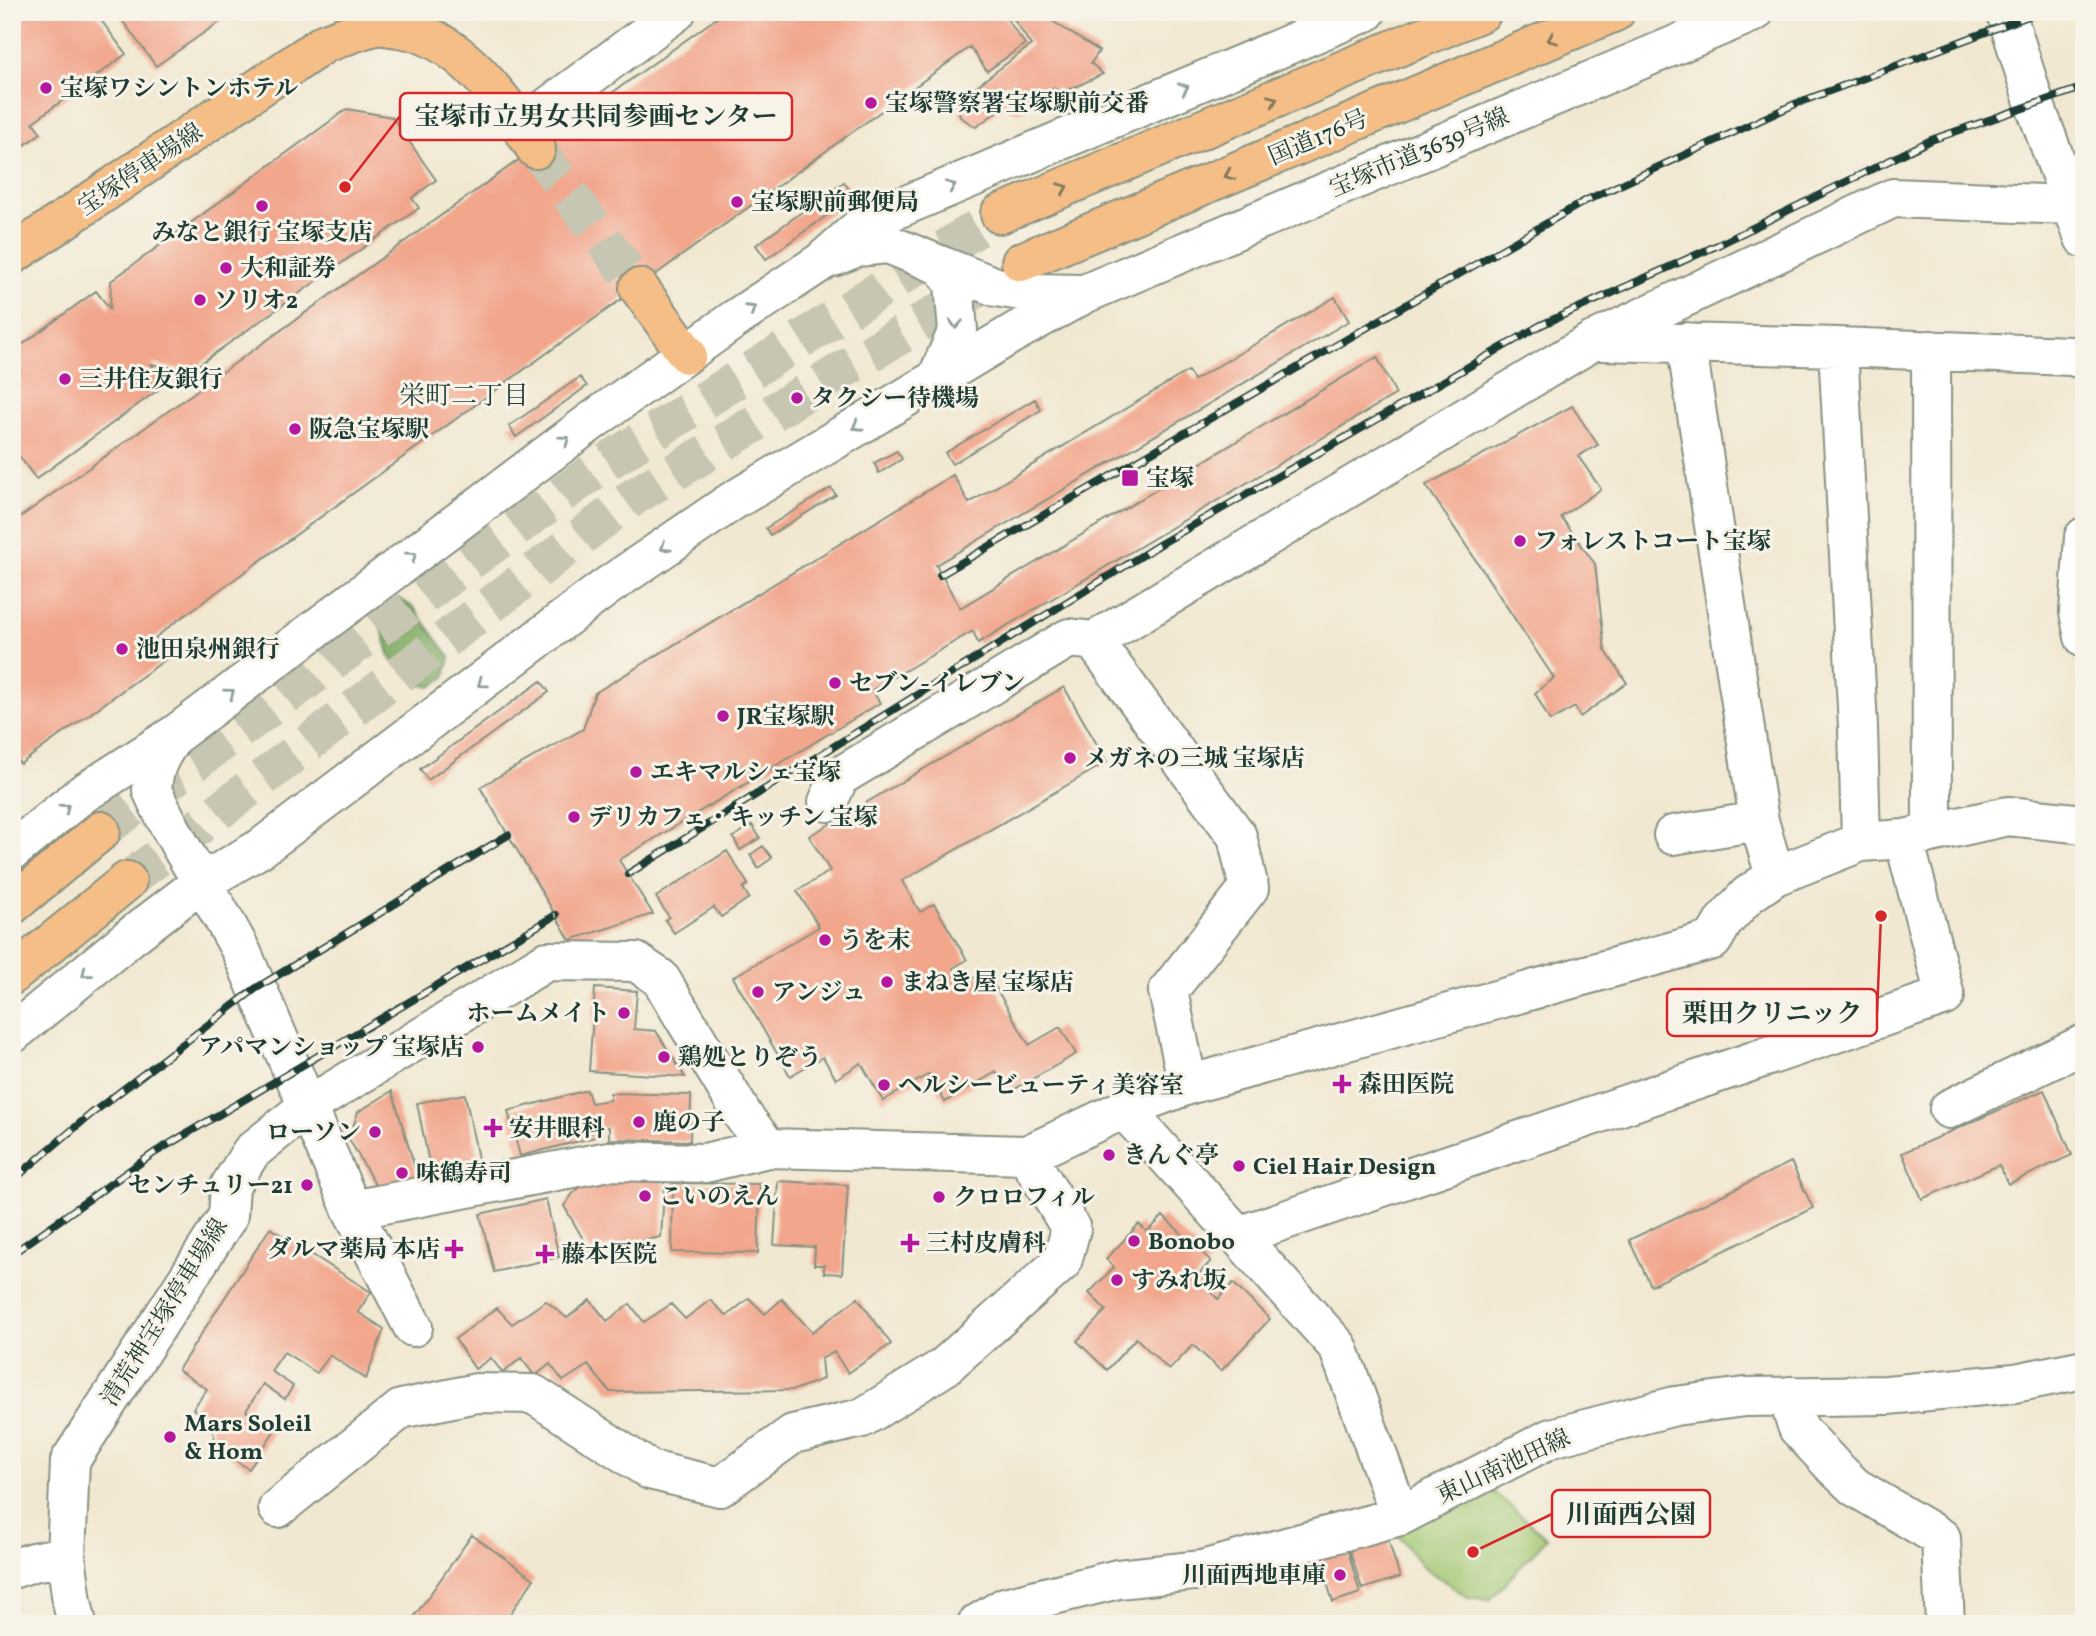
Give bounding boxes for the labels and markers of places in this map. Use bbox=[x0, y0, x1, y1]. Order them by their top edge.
place label: 宝塚ワシントンホテル bbox=[60, 73, 298, 107]
marker: 宝塚ワシントンホテル bbox=[38, 80, 54, 96]
place label: 宝塚警察署宝塚駅前交番 bbox=[885, 88, 1149, 122]
callout: 宝塚市立男女共同参画センター bbox=[400, 93, 792, 140]
marker: 宝塚警察署宝塚駅前交番 bbox=[863, 95, 879, 111]
place label: 宝塚駅前郵便局 bbox=[751, 187, 919, 221]
marker: 宝塚駅前郵便局 bbox=[729, 194, 745, 210]
marker: みなと銀行 宝塚支店 bbox=[254, 198, 270, 214]
place label: みなと銀行 宝塚支店 bbox=[152, 217, 372, 251]
place label: 大和証券 bbox=[240, 253, 336, 287]
marker: 大和証券 bbox=[218, 260, 234, 276]
place label: ソリオ2 bbox=[214, 285, 298, 319]
marker: ソリオ2 bbox=[192, 292, 208, 308]
place label: 三井住友銀行 bbox=[79, 364, 223, 398]
marker: 三井住友銀行 bbox=[57, 371, 73, 387]
place label: タクシー待機場 bbox=[811, 383, 979, 417]
marker: タクシー待機場 bbox=[789, 390, 805, 406]
place label: 阪急宝塚駅 bbox=[309, 414, 429, 448]
marker: 阪急宝塚駅 bbox=[287, 421, 303, 437]
place label: 宝塚 bbox=[1146, 463, 1194, 497]
marker: 宝塚 bbox=[1120, 468, 1140, 488]
place label: フォレストコート宝塚 bbox=[1534, 526, 1771, 560]
marker: フォレストコート宝塚 bbox=[1512, 533, 1528, 549]
place label: 池田泉州銀行 bbox=[136, 634, 280, 668]
marker: 池田泉州銀行 bbox=[114, 641, 130, 657]
place label: セブン-イレブン bbox=[849, 668, 1025, 702]
marker: セブン-イレブン bbox=[827, 675, 843, 691]
place label: JR宝塚駅 bbox=[736, 701, 835, 735]
marker: JR宝塚駅 bbox=[715, 708, 731, 724]
place label: メガネの三城 宝塚店 bbox=[1084, 743, 1305, 777]
marker: メガネの三城 宝塚店 bbox=[1062, 750, 1078, 766]
place label: エキマルシェ宝塚 bbox=[650, 757, 841, 791]
marker: エキマルシェ宝塚 bbox=[628, 764, 644, 780]
place label: デリカフェ・キッチン 宝塚 bbox=[588, 802, 878, 836]
marker: デリカフェ・キッチン 宝塚 bbox=[566, 809, 582, 825]
place label: うを末 bbox=[839, 925, 911, 959]
marker: うを末 bbox=[817, 932, 833, 948]
place label: まねき屋 宝塚店 bbox=[901, 967, 1074, 1001]
marker: まねき屋 宝塚店 bbox=[879, 974, 895, 990]
place label: アンジュ bbox=[772, 977, 866, 1011]
marker: アンジュ bbox=[750, 984, 766, 1000]
callout: 栗田クリニック bbox=[1667, 989, 1877, 1036]
place label: ホームメイト bbox=[466, 998, 610, 1032]
marker: ホームメイト bbox=[616, 1005, 632, 1021]
place label: アパマンショップ 宝塚店 bbox=[198, 1032, 464, 1066]
marker: アパマンショップ 宝塚店 bbox=[470, 1039, 486, 1055]
place label: 鶏処とりぞう bbox=[678, 1042, 822, 1076]
marker: 鶏処とりぞう bbox=[656, 1049, 672, 1065]
place label: 森田医院 bbox=[1358, 1069, 1454, 1103]
place label: ヘルシービューティ美容室 bbox=[898, 1070, 1183, 1104]
marker: 森田医院 bbox=[1332, 1074, 1352, 1094]
marker: ヘルシービューティ美容室 bbox=[876, 1077, 892, 1093]
place label: 鹿の子 bbox=[653, 1107, 725, 1141]
place label: 安井眼科 bbox=[509, 1113, 605, 1147]
marker: 鹿の子 bbox=[631, 1114, 647, 1130]
place label: ローソン bbox=[266, 1117, 361, 1151]
marker: 安井眼科 bbox=[483, 1118, 503, 1138]
marker: ローソン bbox=[367, 1124, 383, 1140]
place label: きんぐ亭 bbox=[1123, 1140, 1219, 1174]
marker: きんぐ亭 bbox=[1101, 1147, 1117, 1163]
place label: Ciel Hair Design bbox=[1253, 1151, 1437, 1185]
place label: 味鶴寿司 bbox=[416, 1158, 512, 1192]
marker: Ciel Hair Design bbox=[1231, 1158, 1247, 1174]
marker: 味鶴寿司 bbox=[394, 1165, 410, 1181]
place label: センチュリー21 bbox=[128, 1170, 293, 1204]
marker: センチュリー21 bbox=[299, 1177, 315, 1193]
place label: こいのえん bbox=[659, 1181, 779, 1215]
place label: クロロフィル bbox=[953, 1182, 1095, 1216]
marker: こいのえん bbox=[637, 1188, 653, 1204]
marker: クロロフィル bbox=[931, 1189, 947, 1205]
place label: Bonobo bbox=[1148, 1226, 1235, 1260]
place label: 三村皮膚科 bbox=[926, 1228, 1046, 1262]
marker: 三村皮膚科 bbox=[900, 1233, 920, 1253]
marker: Bonobo bbox=[1126, 1233, 1142, 1249]
place label: ダルマ薬局 本店 bbox=[267, 1234, 440, 1268]
place label: 藤本医院 bbox=[561, 1239, 657, 1273]
marker: ダルマ薬局 本店 bbox=[446, 1241, 462, 1257]
marker: 藤本医院 bbox=[535, 1244, 555, 1264]
place label: すみれ坂 bbox=[1131, 1265, 1227, 1299]
marker: すみれ坂 bbox=[1109, 1272, 1125, 1288]
place label: Mars Soleil & Hom bbox=[184, 1408, 312, 1470]
marker: Mars Soleil & Hom bbox=[162, 1429, 178, 1445]
callout: 川面西公園 bbox=[1552, 1490, 1710, 1537]
place label: 川面西地車庫 bbox=[1182, 1560, 1326, 1594]
marker: 川面西地車庫 bbox=[1332, 1567, 1348, 1583]

